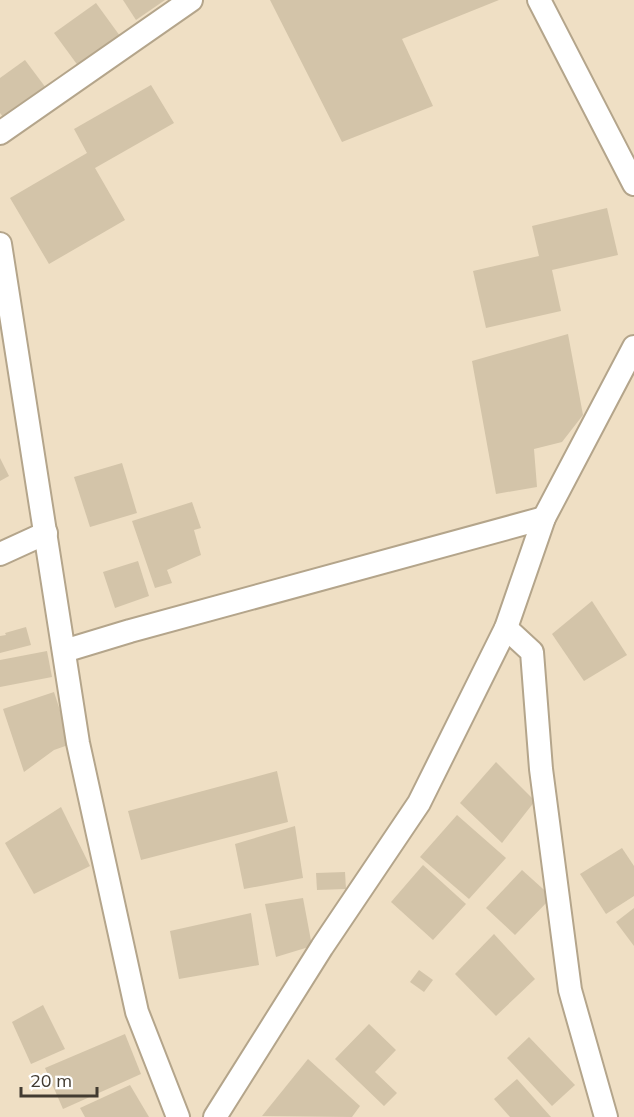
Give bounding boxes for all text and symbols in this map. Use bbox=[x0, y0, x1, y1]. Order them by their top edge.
scale bar bbox=[21, 1060, 98, 1098]
text: 20 m bbox=[30, 1069, 72, 1092]

